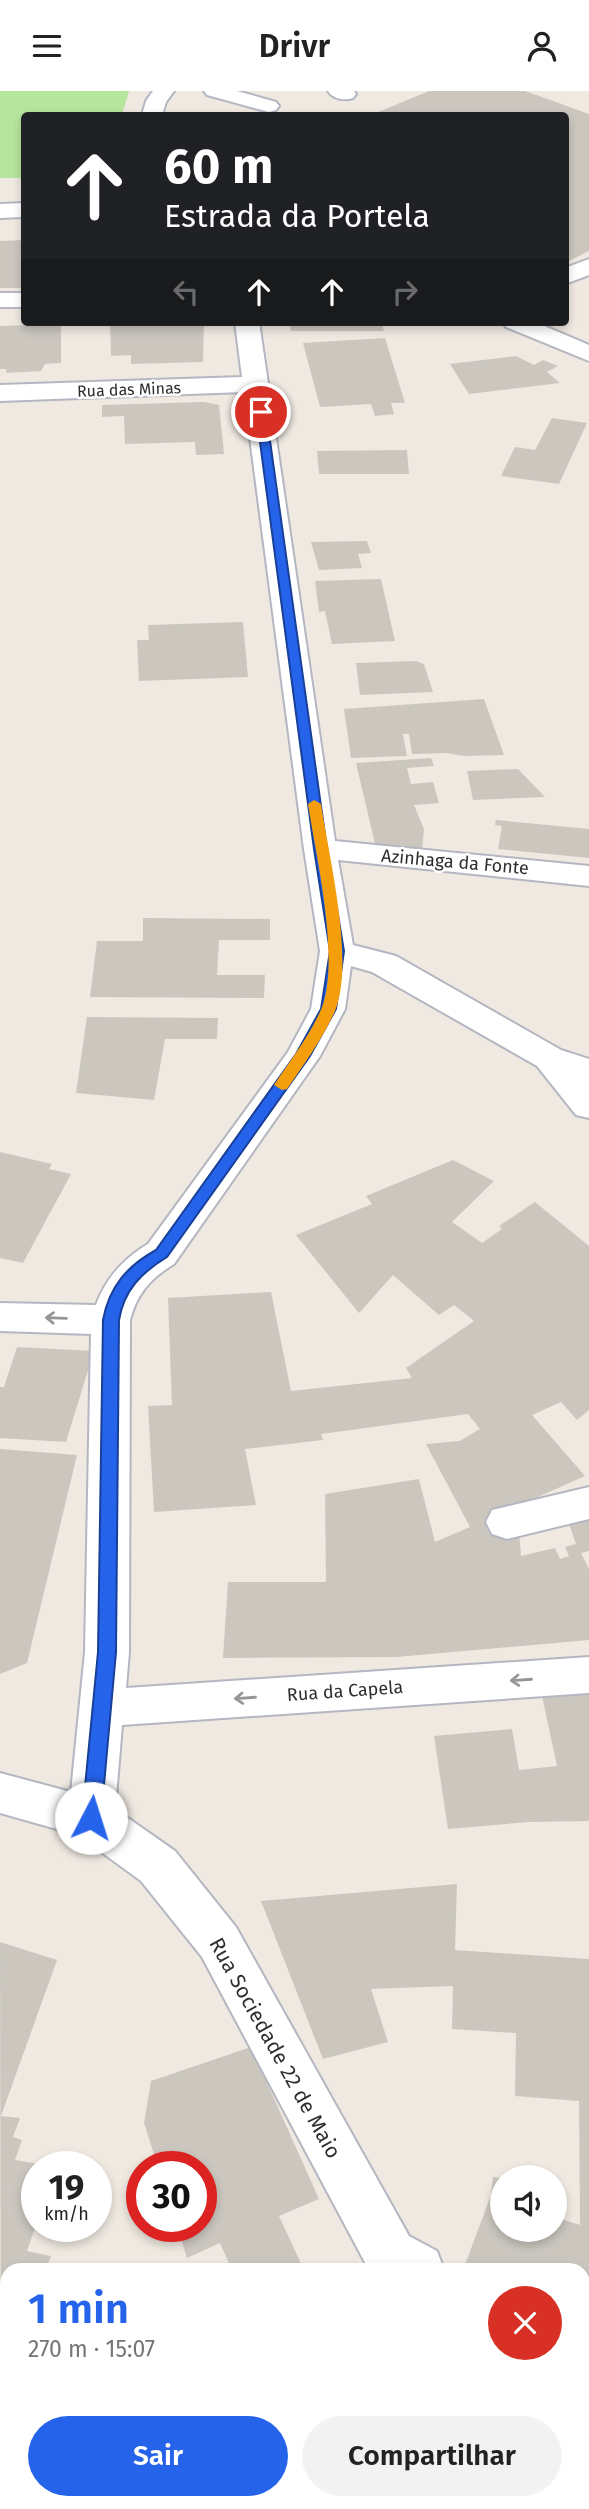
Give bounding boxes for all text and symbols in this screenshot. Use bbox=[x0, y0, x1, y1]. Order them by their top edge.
icon: menu bbox=[28, 27, 66, 65]
text: Drivr bbox=[259, 27, 330, 65]
icon: person bbox=[523, 27, 561, 65]
text: 60 m bbox=[164, 137, 273, 196]
icon: ahead bbox=[49, 140, 140, 231]
text: Estrada da Portela bbox=[164, 197, 430, 235]
icon: left bbox=[167, 273, 205, 311]
icon: ahead bbox=[240, 273, 278, 311]
icon: ahead bbox=[313, 273, 351, 311]
icon: right bbox=[386, 273, 424, 311]
street label: Rua das Minas bbox=[77, 378, 181, 401]
pin bbox=[231, 382, 291, 442]
icon: arrive bbox=[242, 393, 280, 431]
street label: Azinhaga da Fonte bbox=[380, 845, 530, 879]
one-way arrow bbox=[44, 1312, 67, 1325]
one-way arrow bbox=[510, 1673, 533, 1686]
street label: Rua da Capela bbox=[286, 1676, 404, 1706]
one-way arrow bbox=[234, 1692, 257, 1705]
position arrow bbox=[54, 1781, 128, 1855]
street label: Rua Sociedade 22 de Maio bbox=[203, 1933, 347, 2163]
speed limit sign: 30 bbox=[126, 2151, 217, 2242]
map controls bbox=[490, 2165, 567, 2242]
button: sound bbox=[490, 2165, 567, 2242]
text: 19 bbox=[49, 2166, 84, 2208]
text: km/h bbox=[44, 2203, 89, 2225]
text: 1 min bbox=[28, 2284, 129, 2334]
button: close bbox=[488, 2286, 562, 2360]
text: 270 m · 15:07 bbox=[28, 2335, 155, 2363]
button: Sair bbox=[28, 2416, 288, 2496]
button: Compartilhar bbox=[302, 2416, 562, 2496]

